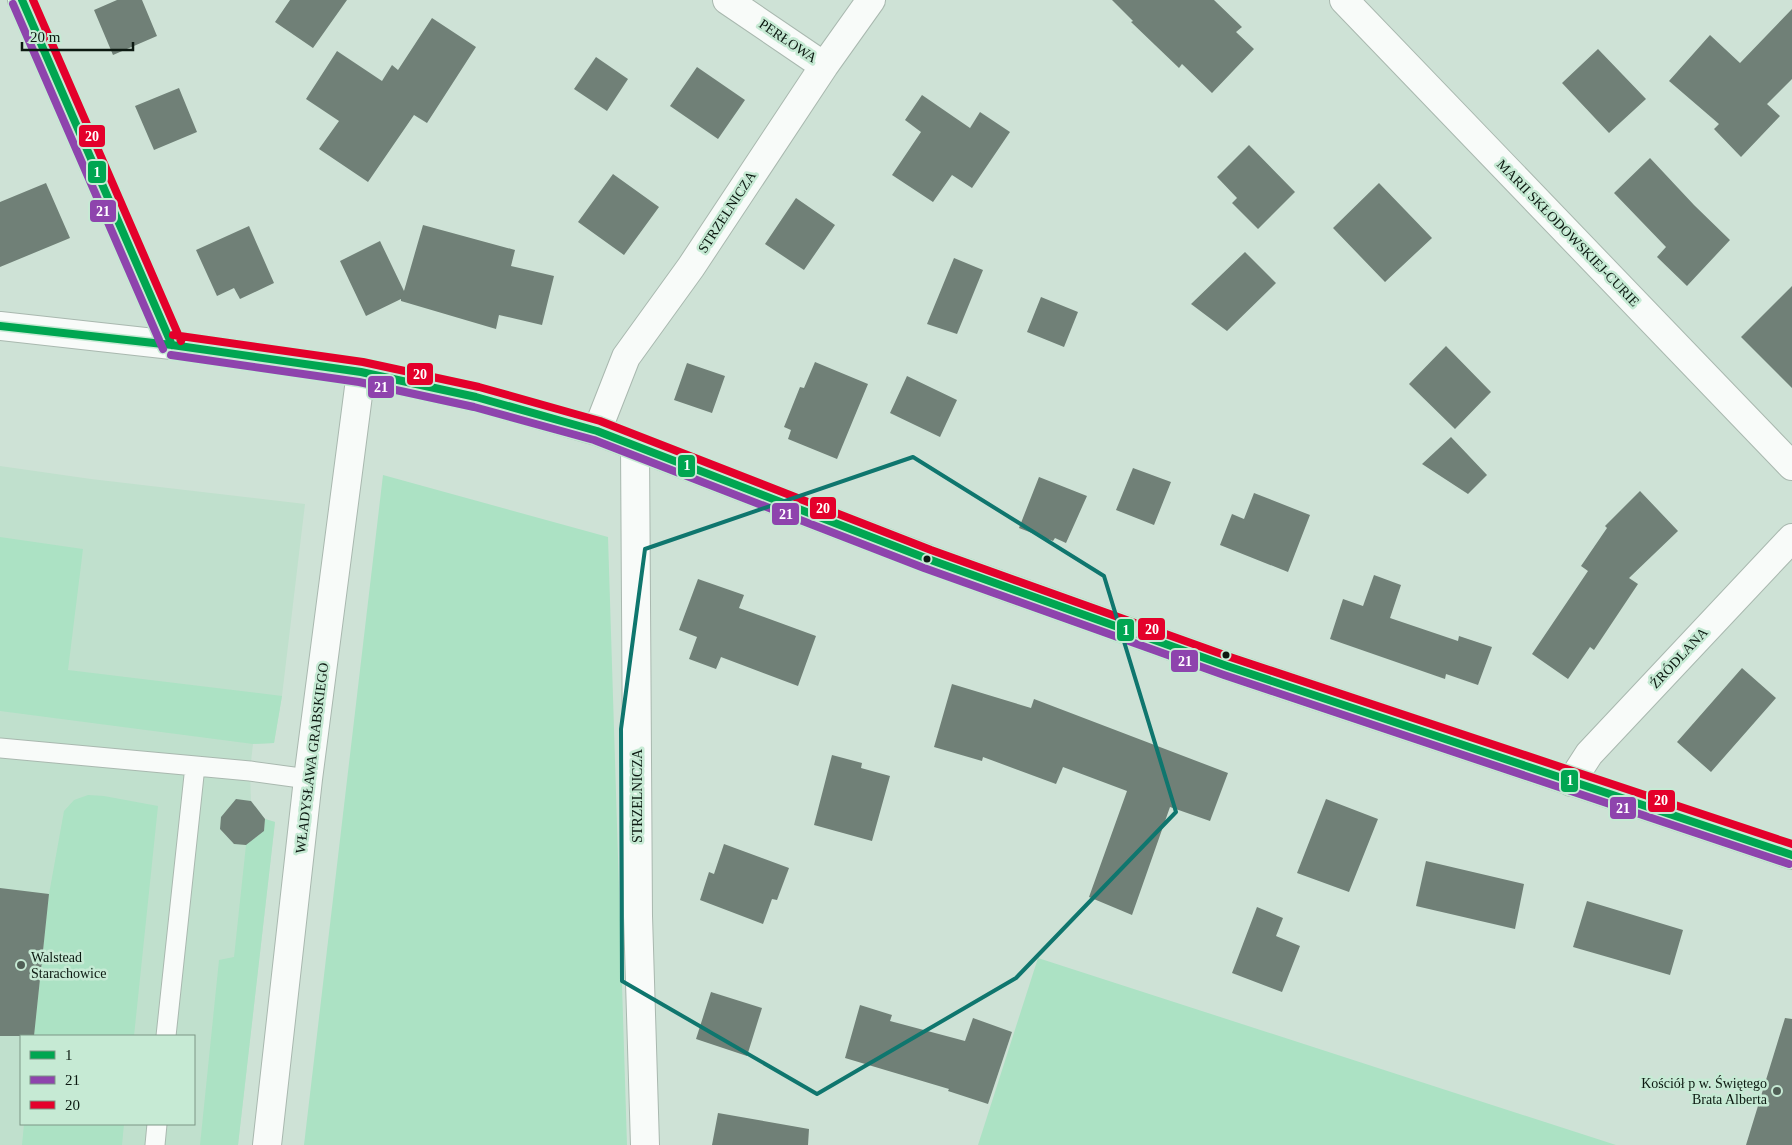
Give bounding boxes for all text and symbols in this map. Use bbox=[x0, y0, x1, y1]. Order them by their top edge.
street label: PERŁOWA bbox=[756, 16, 820, 66]
scale bar bbox=[22, 20, 134, 52]
text: 20 m bbox=[30, 29, 61, 45]
line badge: 20 bbox=[78, 124, 106, 148]
text: 20 bbox=[85, 129, 99, 144]
street label: MARII SKŁODOWSKIEJ-CURIE bbox=[1494, 157, 1642, 309]
line badge: 1 bbox=[87, 160, 107, 184]
text: 1 bbox=[94, 165, 101, 180]
street label: STRZELNICZA bbox=[695, 168, 759, 256]
line badge: 21 bbox=[89, 199, 117, 223]
text: 21 bbox=[96, 204, 110, 219]
line badge: 20 bbox=[406, 362, 434, 386]
text: 20 bbox=[413, 367, 427, 382]
line badge: 21 bbox=[367, 375, 395, 399]
text: 21 bbox=[374, 380, 388, 395]
line badge: 1 bbox=[677, 454, 696, 478]
text: 1 bbox=[684, 458, 691, 473]
line badge: 20 bbox=[809, 496, 837, 520]
text: 20 bbox=[816, 501, 830, 516]
line badge: 21 bbox=[771, 502, 800, 526]
text: 21 bbox=[779, 507, 793, 522]
unlabelled marker bbox=[922, 554, 932, 564]
line badge: 20 bbox=[1137, 617, 1166, 641]
line badge: 1 bbox=[1116, 618, 1135, 642]
text: 20 bbox=[1145, 622, 1159, 637]
text: 1 bbox=[1123, 623, 1130, 638]
street label: ŹRÓDLANA bbox=[1647, 623, 1711, 691]
line badge: 21 bbox=[1170, 649, 1199, 673]
unlabelled marker bbox=[1221, 650, 1231, 660]
text: 21 bbox=[1178, 654, 1192, 669]
street label: WŁADYSŁAWA GRABSKIEGO bbox=[293, 662, 331, 854]
street label: STRZELNICZA bbox=[630, 748, 645, 843]
line badge: 1 bbox=[1560, 769, 1579, 793]
text: 1 bbox=[1567, 773, 1574, 788]
line badge: 20 bbox=[1647, 789, 1676, 813]
text: 20 bbox=[1654, 793, 1668, 808]
line badge: 21 bbox=[1609, 796, 1637, 820]
text: 21 bbox=[1616, 801, 1630, 816]
place label: Walstead Starachowice bbox=[31, 950, 106, 981]
marker: Walstead Starachowice bbox=[15, 959, 27, 971]
legend bbox=[20, 1035, 195, 1125]
text: 1 bbox=[65, 1047, 73, 1063]
text: 21 bbox=[65, 1072, 80, 1088]
place label: Kościół p w. Świętego Brata Alberta bbox=[1641, 1075, 1768, 1107]
marker: Kościół p w. Świętego Brata Alberta bbox=[1771, 1085, 1783, 1097]
text: 20 bbox=[65, 1097, 80, 1113]

